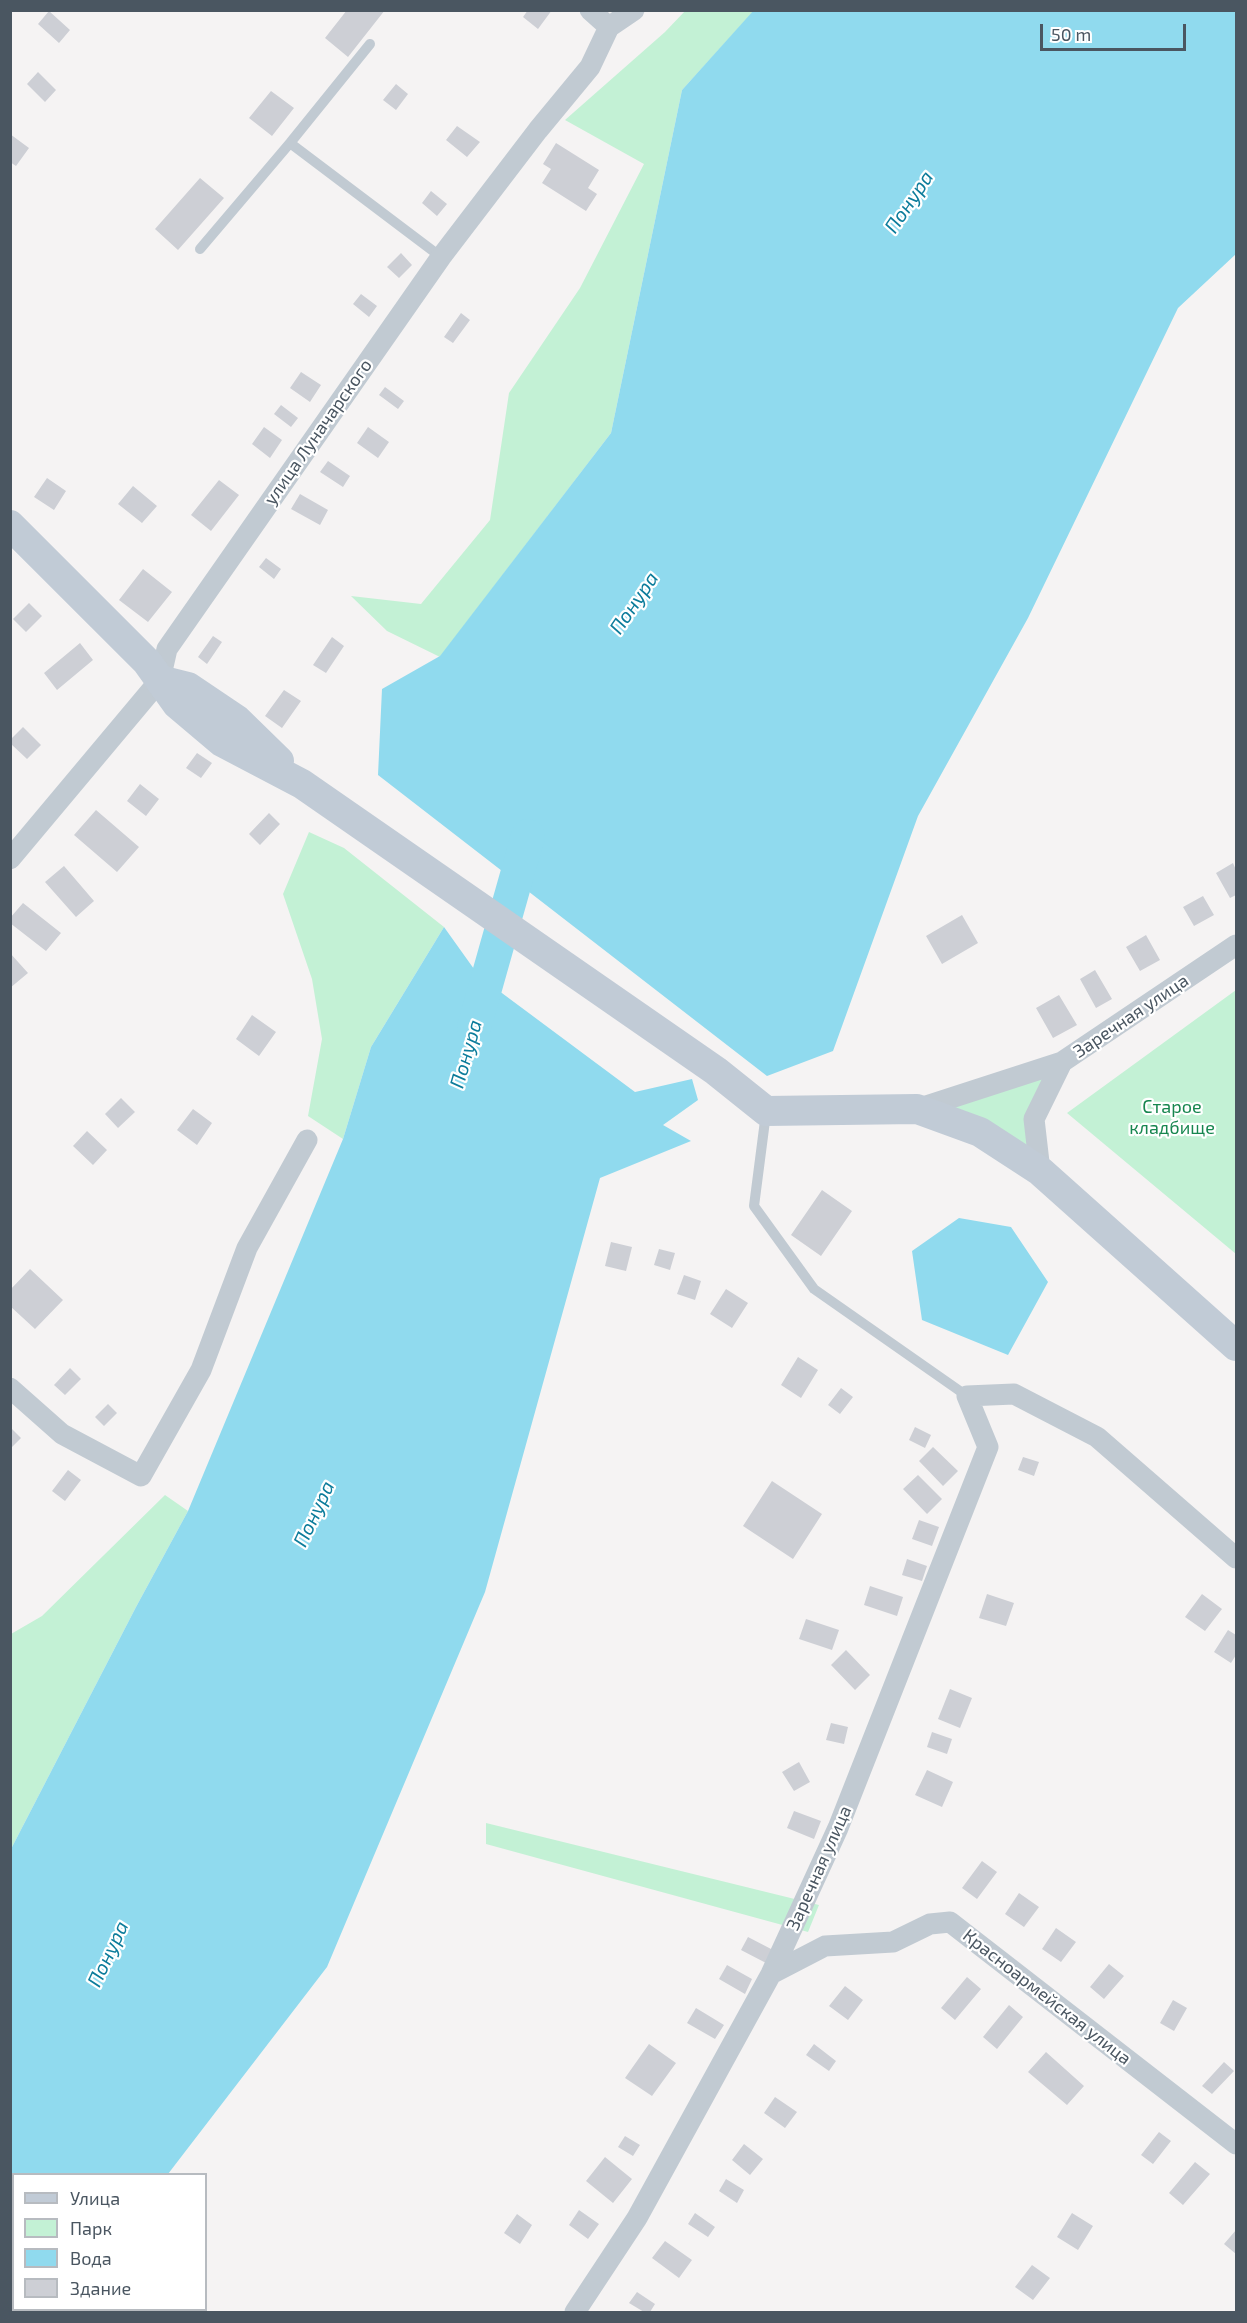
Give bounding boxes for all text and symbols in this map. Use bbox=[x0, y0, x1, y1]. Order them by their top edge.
scale bar bbox=[1043, 12, 1188, 50]
text: 50 m bbox=[1051, 23, 1091, 45]
water label: Понура bbox=[879, 166, 939, 238]
street label: улица Луначарского bbox=[259, 355, 377, 509]
water label: Понура bbox=[604, 567, 664, 639]
street label: Заречная улица bbox=[1069, 970, 1193, 1062]
water label: Понура bbox=[445, 1017, 487, 1091]
park label: Старое кладбище bbox=[1129, 1096, 1215, 1138]
water label: Понура bbox=[288, 1477, 340, 1551]
street label: Заречная улица bbox=[782, 1802, 856, 1934]
water label: Понура bbox=[82, 1917, 134, 1991]
street label: Красноармейская улица bbox=[959, 1925, 1135, 2069]
legend bbox=[12, 2173, 207, 2311]
text: Улица bbox=[70, 2187, 120, 2209]
text: Парк bbox=[70, 2217, 112, 2239]
text: Вода bbox=[70, 2247, 112, 2269]
text: Здание bbox=[70, 2277, 131, 2299]

